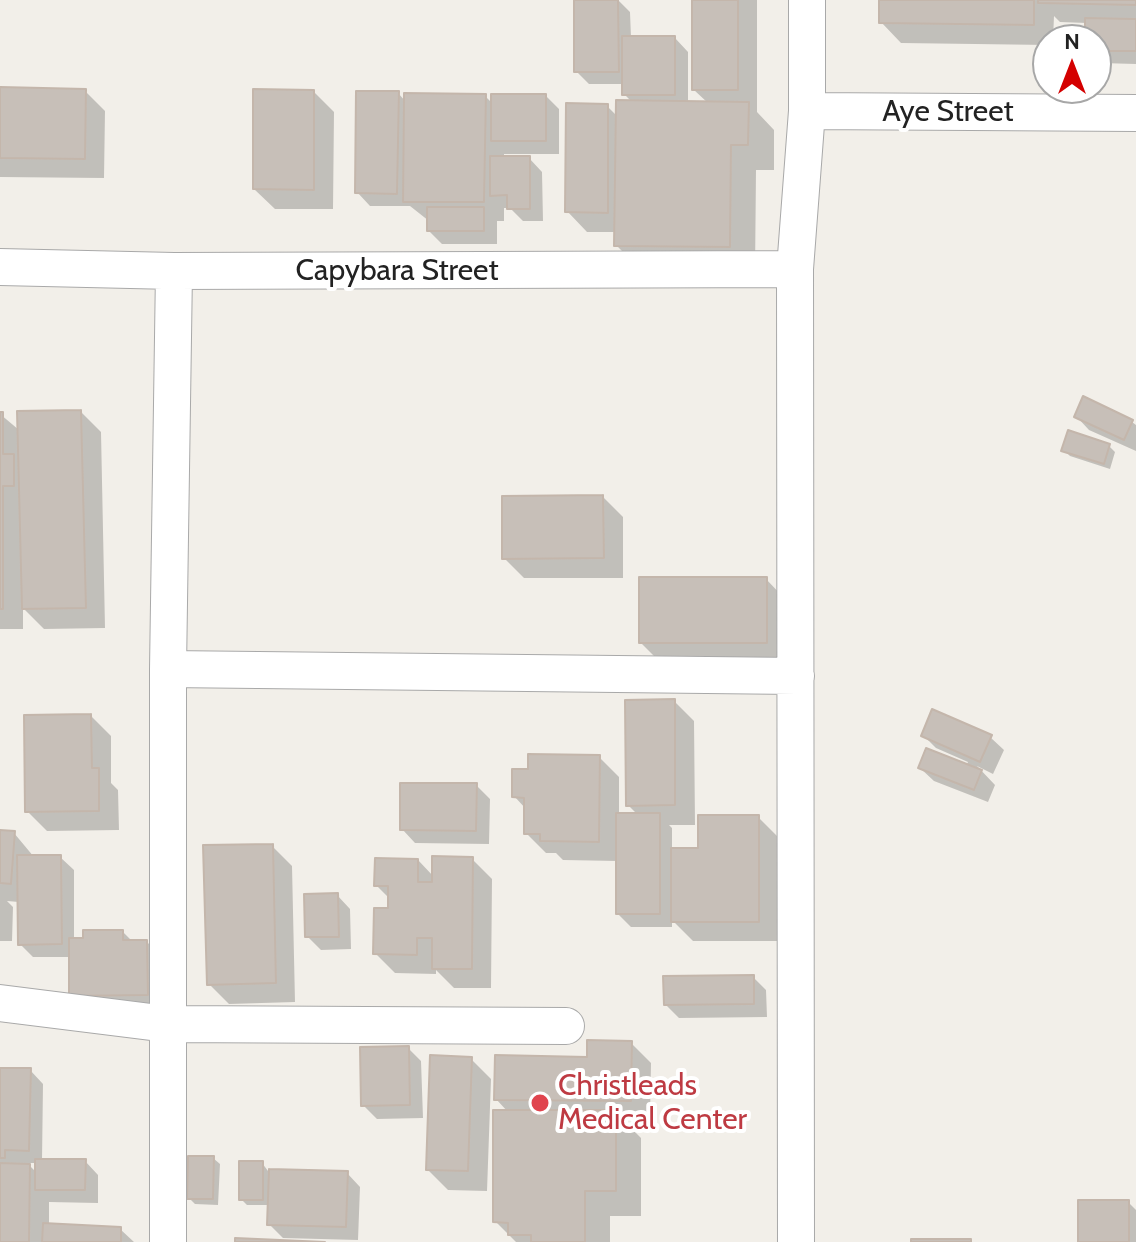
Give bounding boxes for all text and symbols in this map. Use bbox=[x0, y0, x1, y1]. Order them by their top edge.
north arrow bbox=[1032, 24, 1112, 104]
text: N bbox=[1064, 28, 1080, 55]
street label: Aye Street bbox=[882, 94, 1014, 130]
street label: Capybara Street bbox=[296, 253, 498, 289]
place label: Christleads Medical Center bbox=[558, 1068, 747, 1138]
marker: Christleads Medical Center bbox=[529, 1092, 551, 1114]

